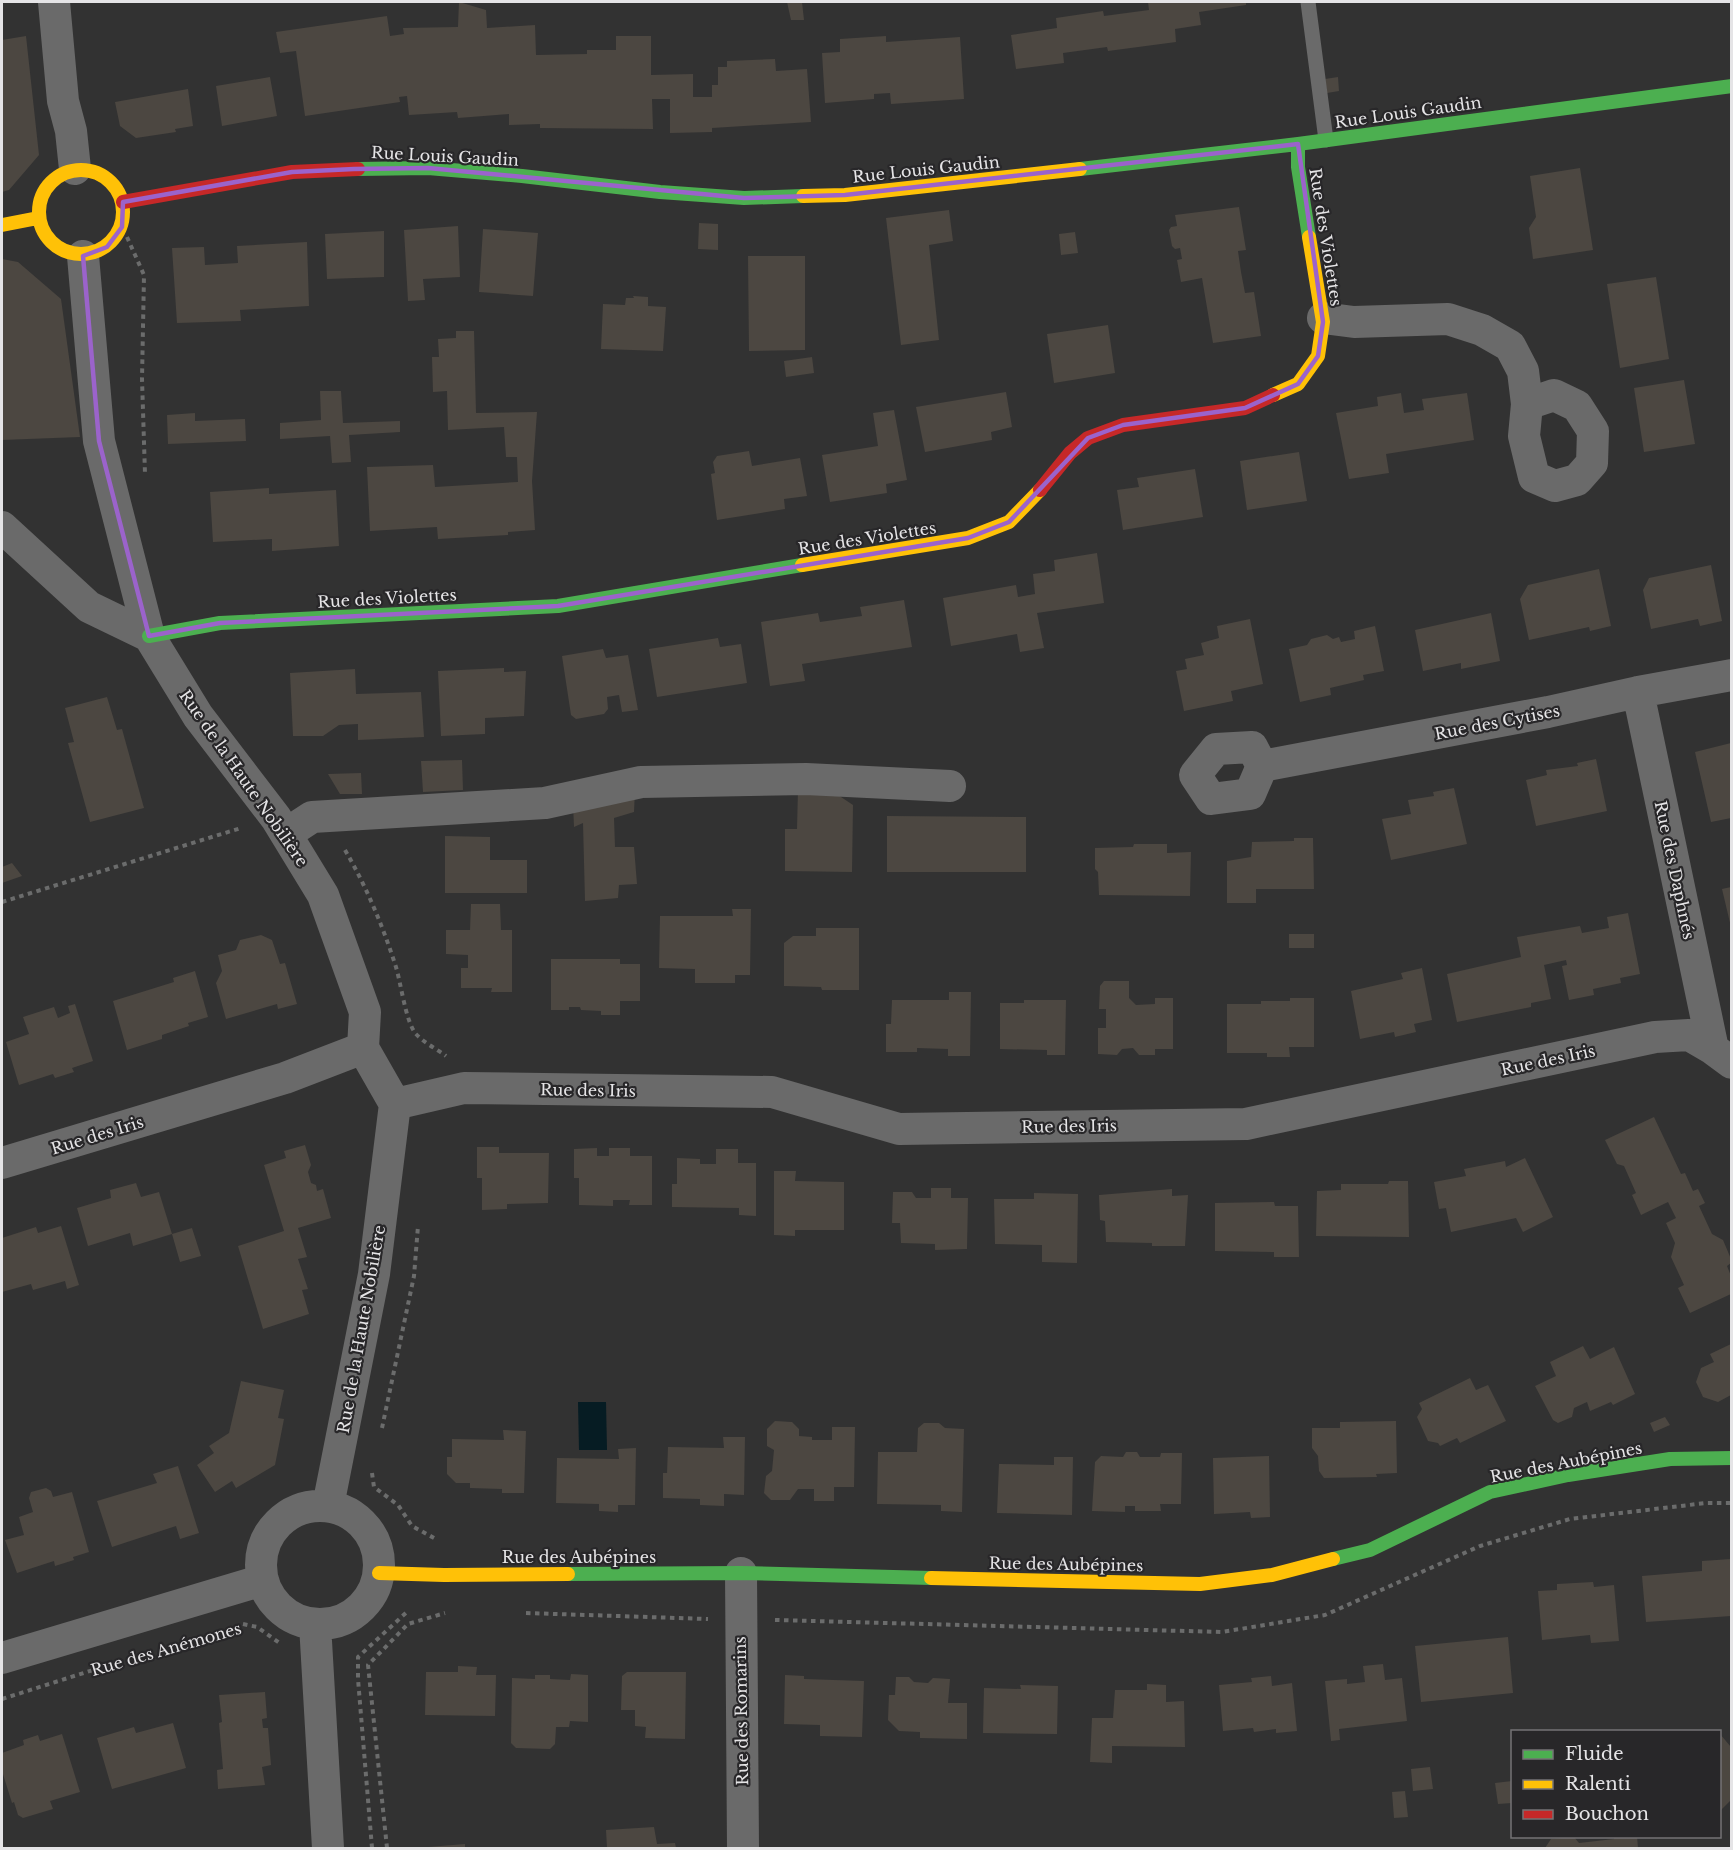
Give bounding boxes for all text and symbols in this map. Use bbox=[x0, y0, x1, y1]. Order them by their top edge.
street label: Rue Louis Gaudin bbox=[1333, 92, 1483, 132]
street label: Rue Louis Gaudin bbox=[371, 142, 519, 170]
street label: Rue Louis Gaudin bbox=[851, 151, 1001, 187]
street label: Rue des Violettes bbox=[1305, 167, 1347, 307]
street label: Rue des Violettes bbox=[797, 517, 937, 559]
street label: Rue des Violettes bbox=[317, 584, 457, 612]
street label: Rue de la Haute Nobilière bbox=[175, 686, 313, 870]
street label: Rue des Cytises bbox=[1433, 700, 1561, 744]
street label: Rue des Daphnés bbox=[1651, 799, 1699, 941]
street label: Rue des Iris bbox=[1499, 1040, 1597, 1080]
street label: Rue des Iris bbox=[540, 1079, 636, 1101]
street label: Rue des Iris bbox=[48, 1111, 146, 1159]
street label: Rue des Iris bbox=[1021, 1115, 1117, 1137]
street label: Rue de la Haute Nobilière bbox=[333, 1223, 389, 1435]
street label: Rue des Aubépines bbox=[1488, 1437, 1644, 1487]
street label: Rue des Aubépines bbox=[502, 1547, 656, 1567]
street label: Rue des Aubépines bbox=[989, 1553, 1143, 1575]
street label: Rue des Anémones bbox=[88, 1618, 244, 1680]
street label: Rue des Romarins bbox=[730, 1636, 752, 1786]
legend bbox=[1511, 1730, 1721, 1838]
text: Fluide bbox=[1565, 1743, 1624, 1765]
text: Ralenti bbox=[1565, 1773, 1631, 1795]
text: Bouchon bbox=[1565, 1803, 1649, 1825]

